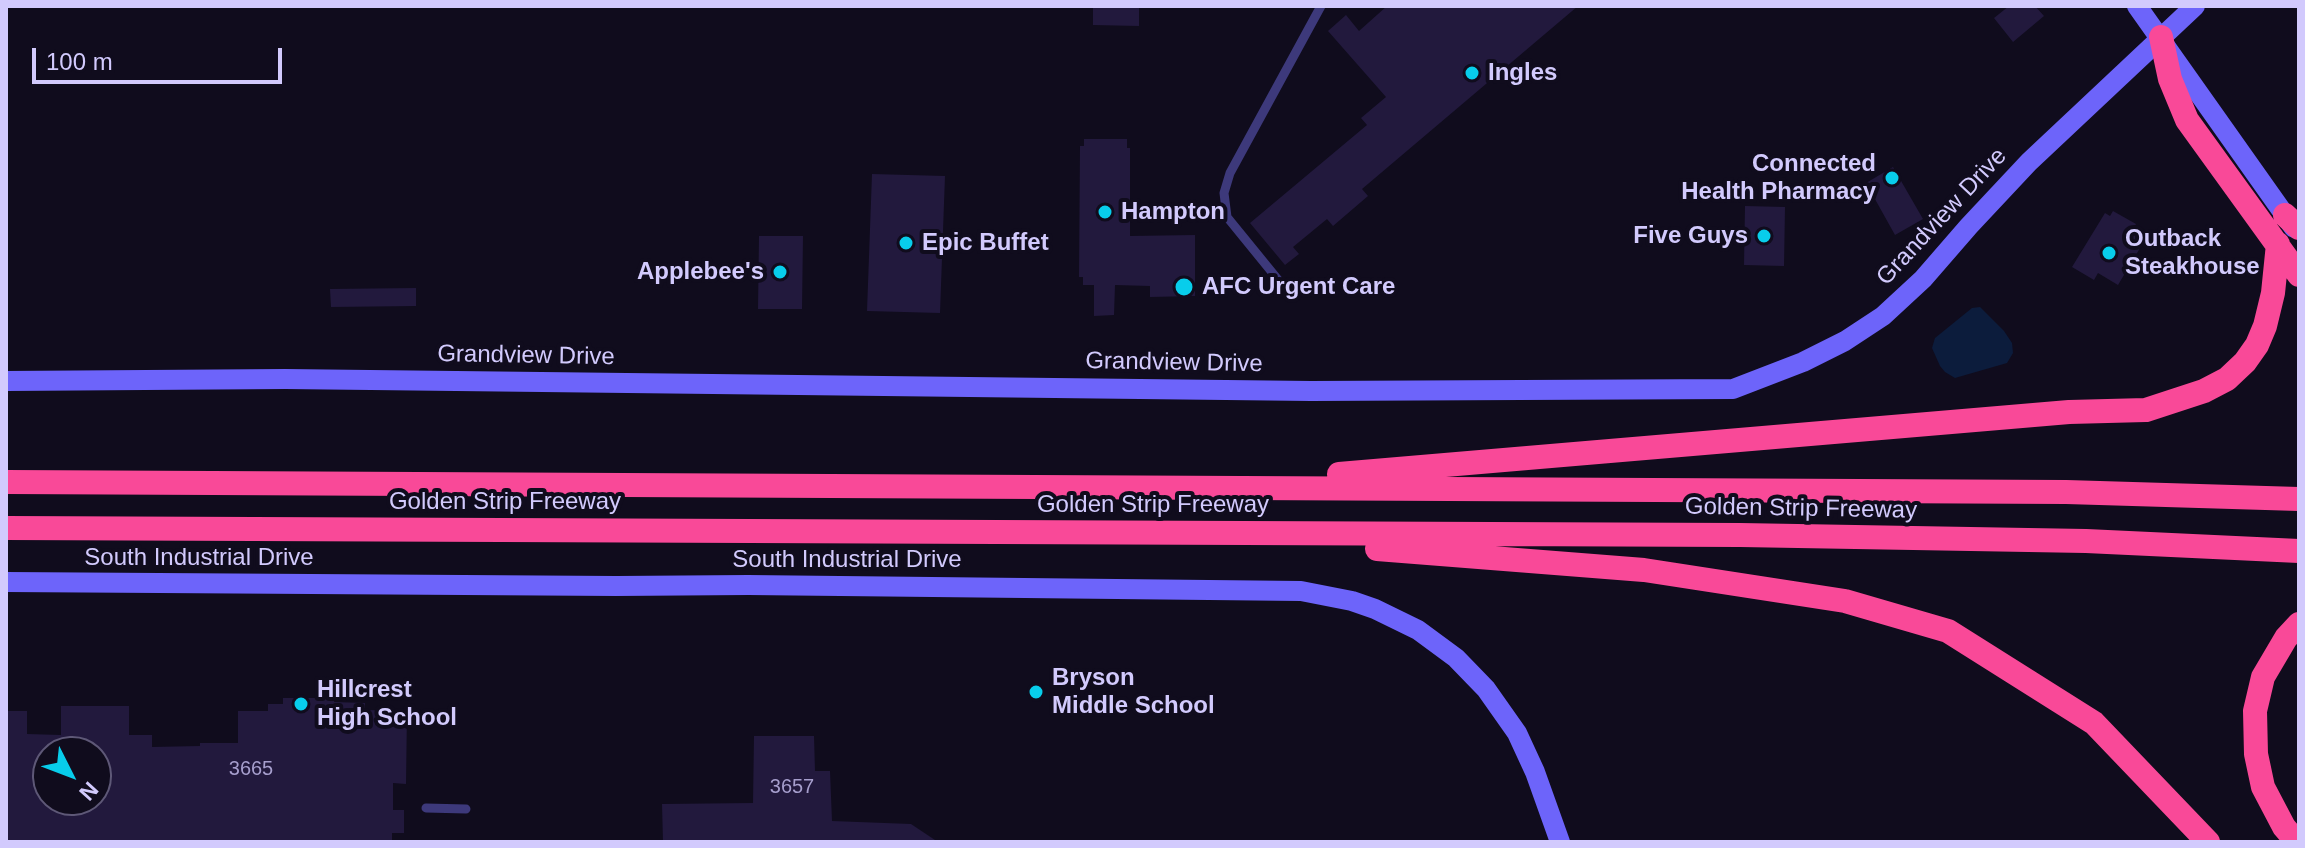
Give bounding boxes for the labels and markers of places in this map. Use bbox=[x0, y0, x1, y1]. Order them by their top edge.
place label: Ingles bbox=[1488, 59, 1557, 87]
marker: Ingles bbox=[1463, 64, 1481, 82]
place label: Connected Health Pharmacy bbox=[1681, 150, 1876, 206]
marker: Connected Health Pharmacy bbox=[1883, 169, 1901, 187]
place label: Hampton bbox=[1121, 198, 1225, 226]
marker: Hampton bbox=[1096, 203, 1114, 221]
place label: Five Guys bbox=[1633, 222, 1748, 250]
place label: Outback Steakhouse bbox=[2125, 225, 2260, 281]
marker: Five Guys bbox=[1755, 227, 1773, 245]
place label: Epic Buffet bbox=[922, 229, 1049, 257]
marker: Epic Buffet bbox=[897, 234, 915, 252]
marker: Outback Steakhouse bbox=[2100, 244, 2118, 262]
place label: Applebee's bbox=[637, 258, 764, 286]
marker: Applebee's bbox=[771, 263, 789, 281]
place label: AFC Urgent Care bbox=[1202, 273, 1395, 301]
marker: AFC Urgent Care bbox=[1173, 276, 1195, 298]
place label: Bryson Middle School bbox=[1052, 664, 1215, 720]
place label: Hillcrest High School bbox=[317, 676, 457, 732]
marker: Bryson Middle School bbox=[1027, 683, 1045, 701]
marker: Hillcrest High School bbox=[292, 695, 310, 713]

